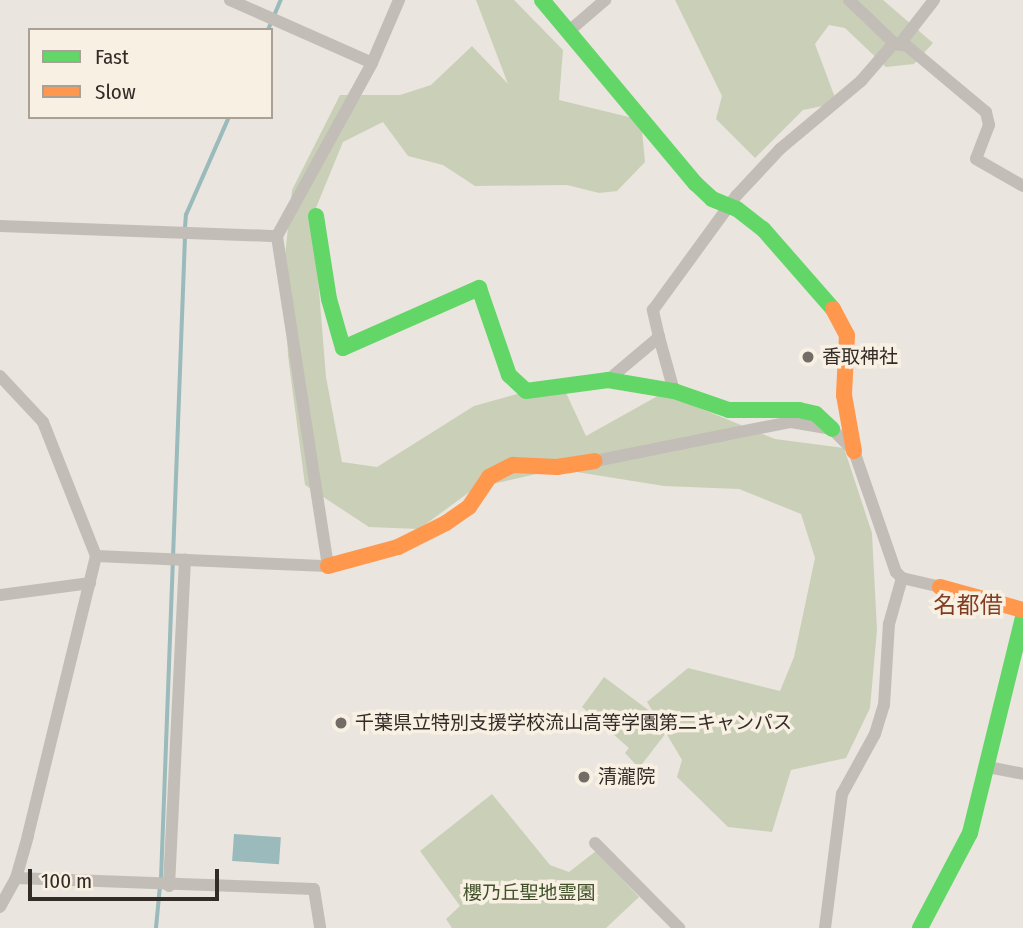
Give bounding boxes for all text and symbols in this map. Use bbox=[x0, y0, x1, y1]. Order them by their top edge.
legend bbox=[28, 28, 273, 119]
text: Fast bbox=[95, 44, 129, 70]
text: Slow bbox=[95, 79, 136, 105]
place label: 香取神社 bbox=[822, 346, 898, 368]
marker: 香取神社 bbox=[800, 349, 816, 365]
district label: 名都借 bbox=[934, 591, 1002, 619]
place label: 千葉県立特別支援学校流山高等学園第二キャンパス bbox=[355, 712, 792, 734]
marker: 千葉県立特別支援学校流山高等学園第二キャンパス bbox=[333, 715, 349, 731]
place label: 清瀧院 bbox=[598, 766, 655, 788]
marker: 清瀧院 bbox=[576, 769, 592, 785]
scale bar bbox=[32, 855, 222, 899]
text: 100 m bbox=[41, 868, 92, 894]
park label: 櫻乃丘聖地霊園 bbox=[463, 882, 595, 904]

